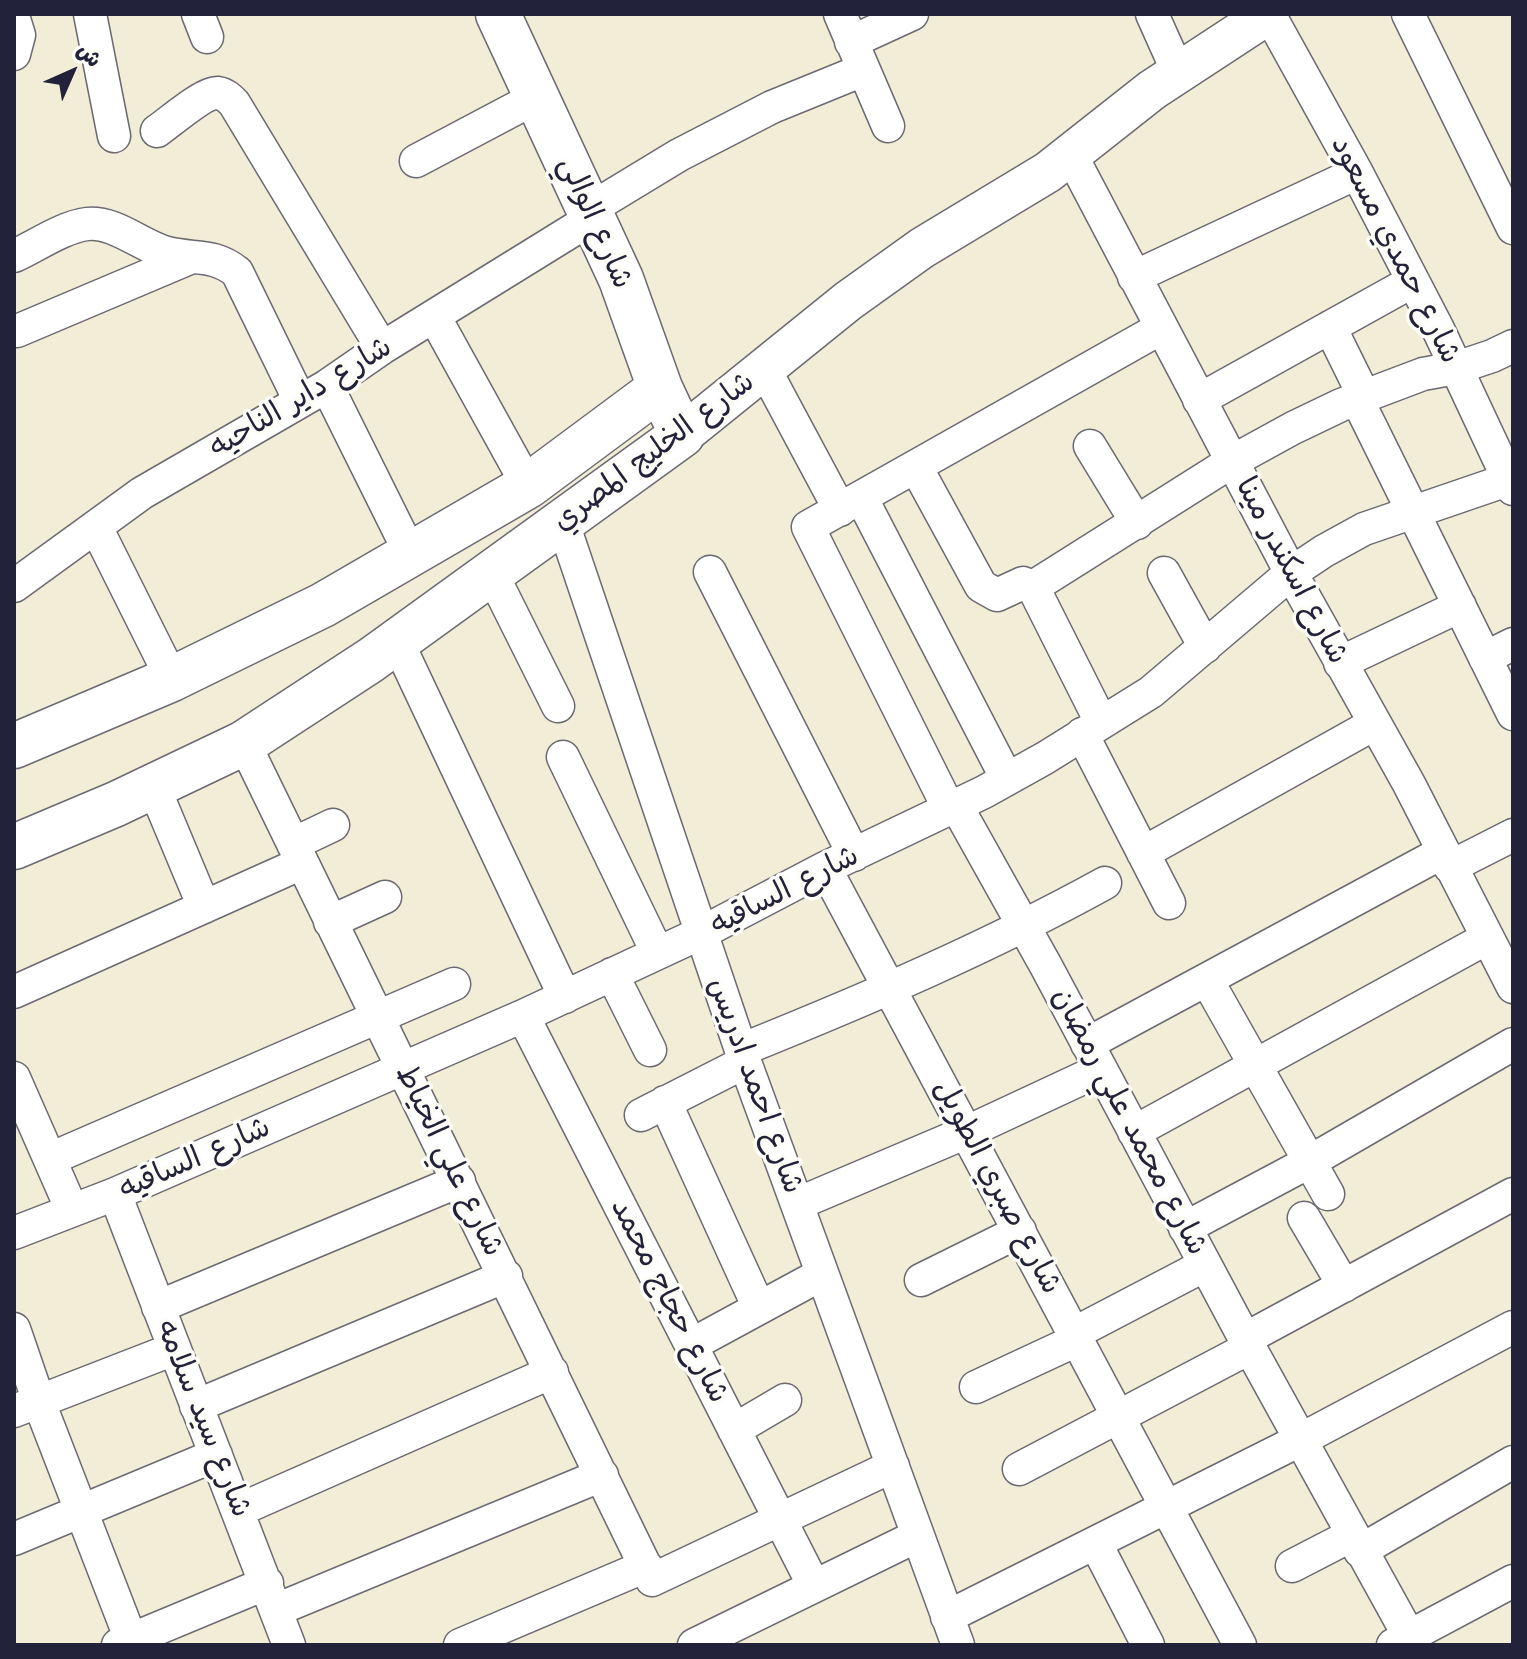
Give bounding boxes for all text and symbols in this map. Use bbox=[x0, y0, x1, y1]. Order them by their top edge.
north arrow bbox=[32, 32, 112, 112]
text: ش bbox=[71, 36, 108, 73]
street label: شارع حمدي مسعود bbox=[1322, 130, 1468, 370]
street label: شارع الوالي bbox=[550, 151, 640, 295]
street label: شارع داير الناحيه bbox=[203, 329, 399, 467]
street label: شارع الخليج المصري bbox=[546, 364, 762, 540]
street label: شارع اسكندر مينا bbox=[1227, 471, 1355, 671]
street label: شارع الساقيه bbox=[705, 838, 865, 944]
street label: شارع احمد ادريس bbox=[699, 973, 811, 1199]
street label: شارع محمد علي رمضان bbox=[1043, 982, 1215, 1262]
street label: شارع علي الخياط bbox=[387, 1060, 511, 1262]
street label: شارع صبري الطويل bbox=[925, 1074, 1069, 1300]
street label: شارع الساقيه bbox=[114, 1110, 276, 1208]
street label: شارع حجاج محمد bbox=[602, 1193, 736, 1409]
street label: شارع سيد سلامه bbox=[147, 1315, 259, 1523]

